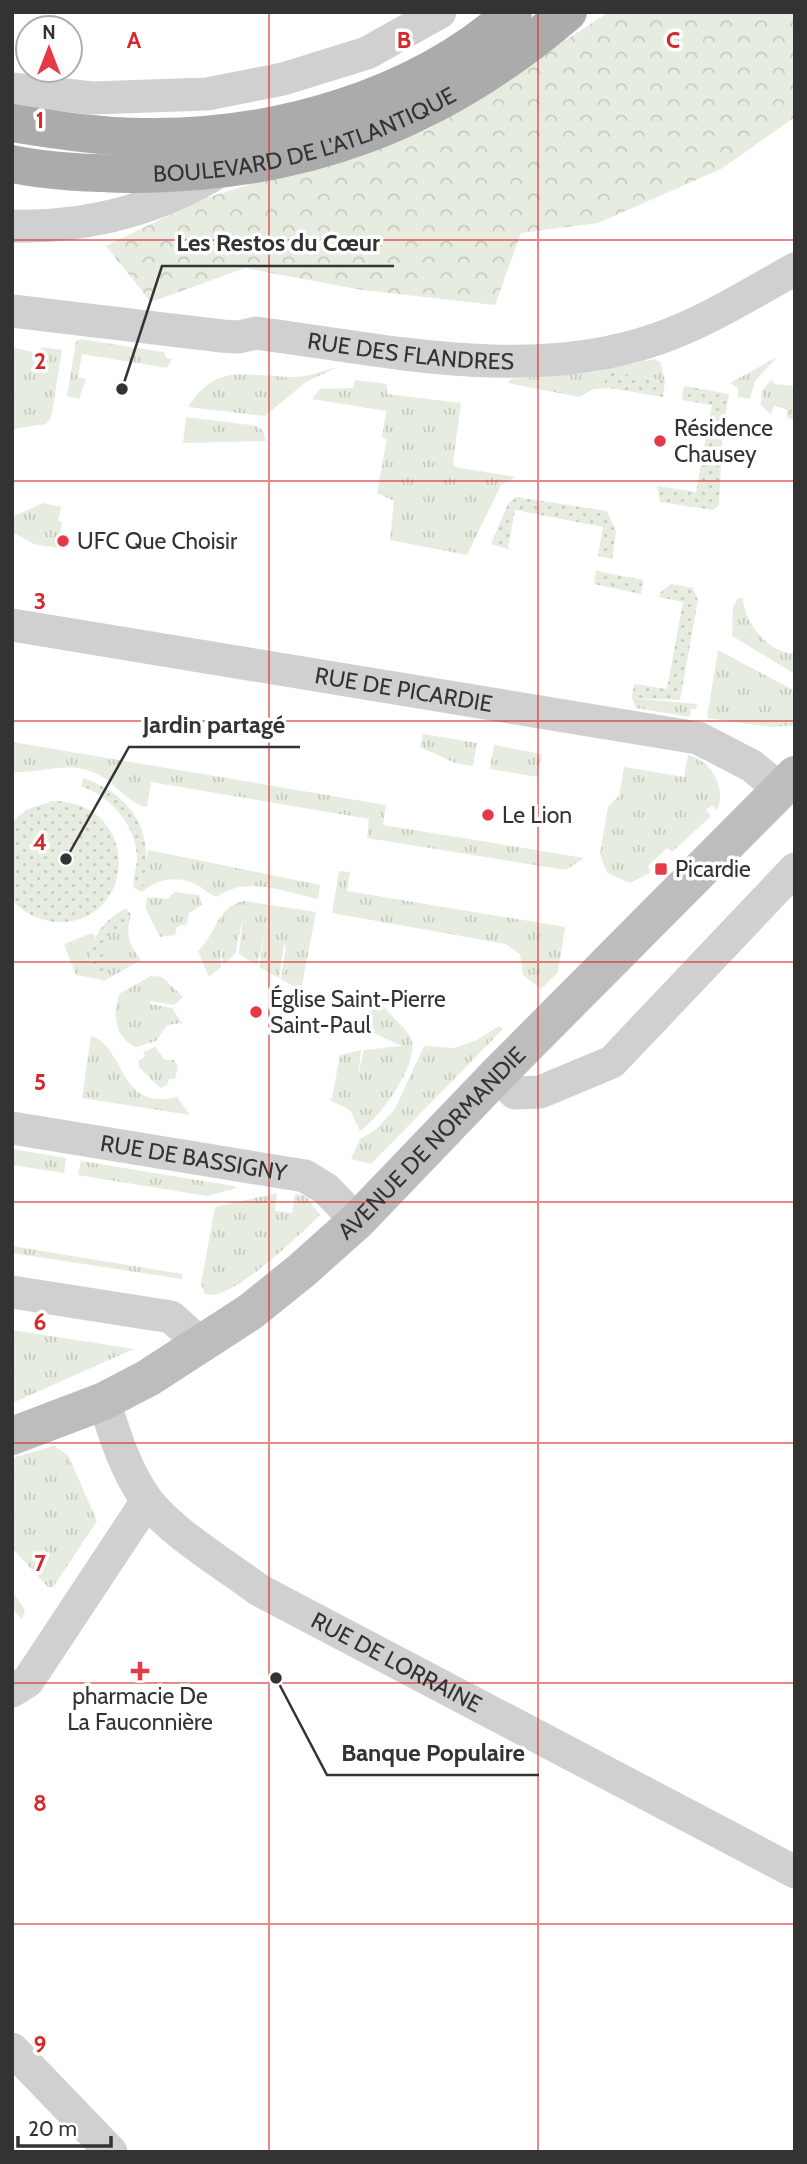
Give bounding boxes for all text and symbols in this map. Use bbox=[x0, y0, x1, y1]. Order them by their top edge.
north arrow bbox=[14, 14, 84, 84]
text: N bbox=[42, 21, 56, 44]
text: A bbox=[127, 26, 142, 54]
text: B bbox=[397, 26, 411, 54]
text: C bbox=[666, 26, 680, 54]
street label: BOULEVARD DE L'ATLANTIQUE bbox=[153, 81, 461, 188]
text: 1 bbox=[36, 106, 44, 134]
callout: Les Restos du Cœur bbox=[162, 221, 394, 266]
text: Les Restos du Cœur bbox=[176, 228, 380, 257]
street label: RUE DES FLANDRES bbox=[306, 326, 514, 375]
text: 2 bbox=[34, 347, 46, 375]
place label: Résidence Chausey bbox=[674, 414, 773, 468]
marker: Résidence Chausey bbox=[652, 433, 668, 449]
place label: UFC Que Choisir bbox=[77, 527, 238, 555]
marker: UFC Que Choisir bbox=[55, 533, 71, 549]
text: 3 bbox=[34, 587, 46, 615]
street label: RUE DE PICARDIE bbox=[313, 661, 495, 718]
callout: Jardin partagé bbox=[129, 702, 300, 747]
text: Jardin partagé bbox=[142, 710, 285, 739]
place label: Le Lion bbox=[502, 801, 572, 829]
marker: Le Lion bbox=[480, 807, 496, 823]
text: 4 bbox=[33, 828, 47, 856]
place label: Picardie bbox=[675, 855, 751, 883]
marker: Picardie bbox=[653, 861, 669, 877]
place label: Église Saint-Pierre Saint-Paul bbox=[270, 984, 446, 1039]
marker: Église Saint-Pierre Saint-Paul bbox=[248, 1004, 264, 1020]
street label: AVENUE DE NORMANDIE bbox=[332, 1041, 531, 1245]
text: 5 bbox=[34, 1068, 46, 1096]
street label: RUE DE BASSIGNY bbox=[98, 1129, 290, 1187]
text: 6 bbox=[34, 1308, 46, 1336]
text: 7 bbox=[34, 1549, 46, 1577]
street label: RUE DE LORRAINE bbox=[306, 1606, 486, 1719]
marker: pharmacie De La Fauconnière bbox=[132, 1663, 148, 1679]
place label: pharmacie De La Fauconnière bbox=[67, 1682, 213, 1736]
callout: Banque Populaire bbox=[327, 1730, 539, 1775]
text: Banque Populaire bbox=[341, 1738, 525, 1767]
text: 8 bbox=[33, 1789, 47, 1817]
text: 9 bbox=[34, 2030, 46, 2058]
scale bar bbox=[18, 2104, 110, 2148]
text: 20 m bbox=[28, 2116, 77, 2141]

